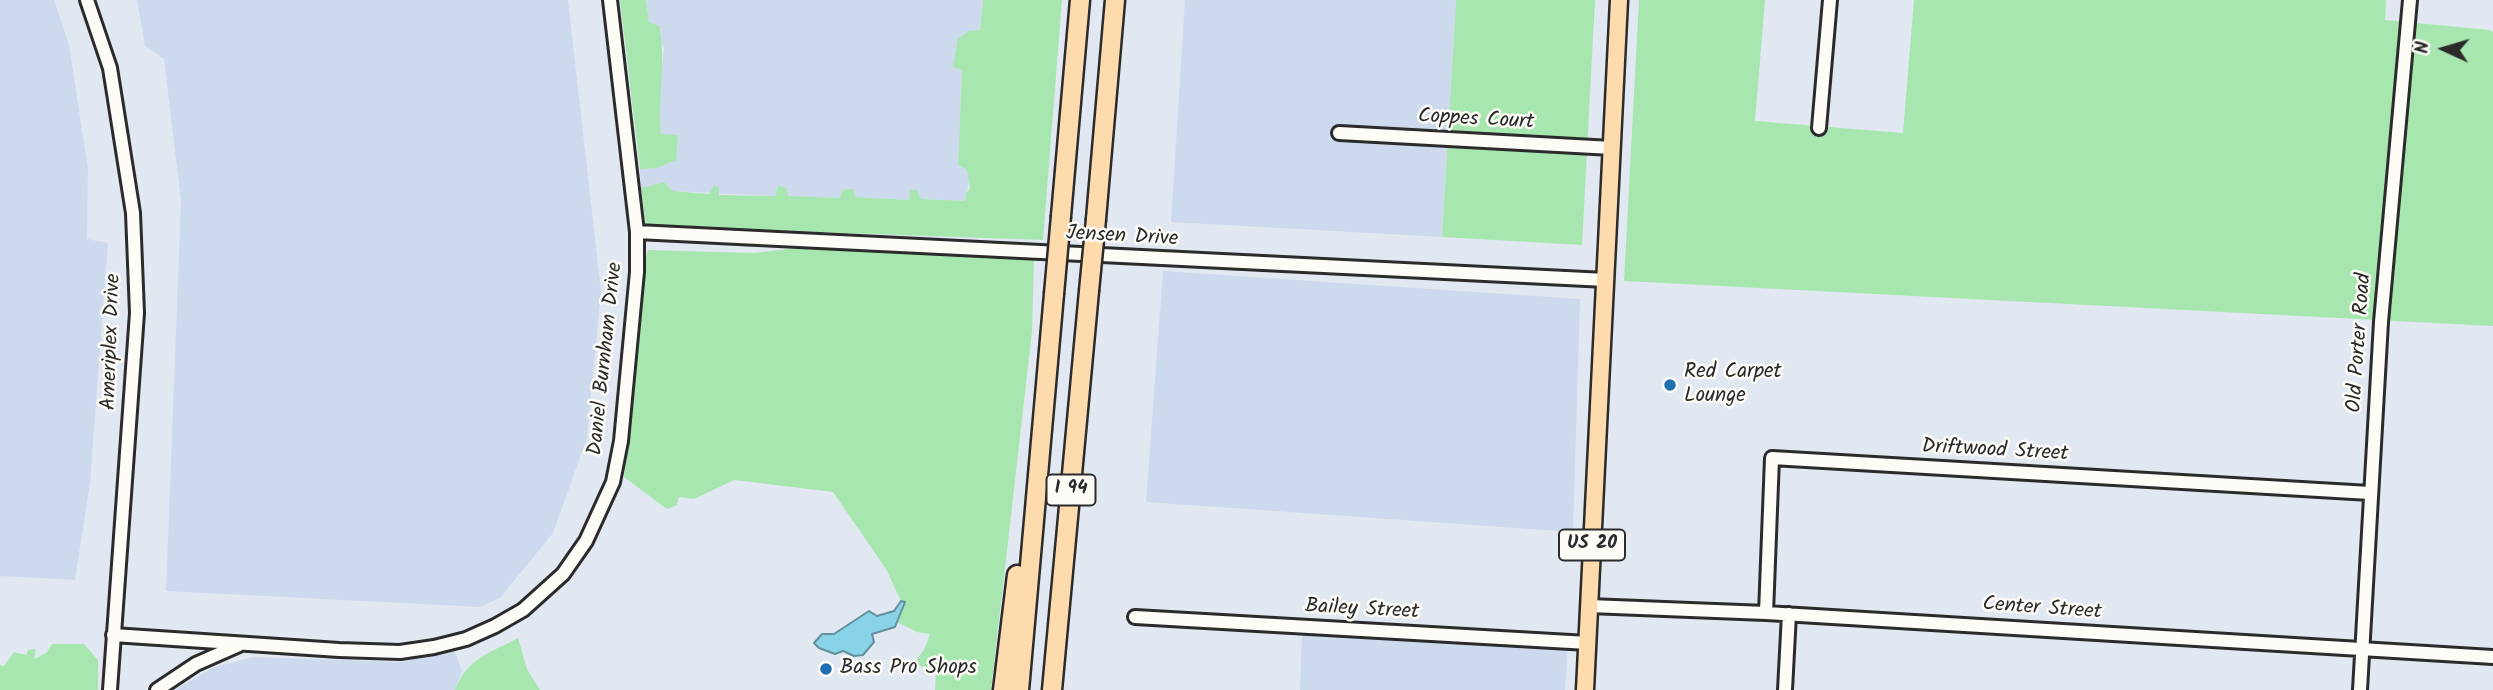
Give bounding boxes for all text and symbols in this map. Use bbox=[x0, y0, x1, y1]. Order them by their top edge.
north arrow bbox=[2409, 14, 2479, 84]
text: N bbox=[2408, 41, 2438, 55]
street label: Coppes Court bbox=[1417, 105, 1535, 137]
street label: Jensen Drive bbox=[1065, 222, 1179, 254]
street label: Daniel Burnham Drive bbox=[584, 261, 630, 457]
street label: Old Porter Road bbox=[2344, 272, 2378, 414]
street label: Ameriplex Drive bbox=[98, 273, 128, 411]
place label: Red Carpet Lounge bbox=[1684, 360, 1782, 410]
marker: Red Carpet Lounge bbox=[1662, 377, 1678, 393]
street label: Driftwood Street bbox=[1921, 436, 2069, 468]
road number: I 94 bbox=[1046, 475, 1096, 505]
road number: US 20 bbox=[1559, 530, 1625, 560]
street label: Center Street bbox=[1982, 593, 2102, 627]
street label: Bailey Street bbox=[1304, 595, 1420, 627]
place label: Bass Pro Shops bbox=[840, 656, 977, 682]
marker: Bass Pro Shops bbox=[818, 661, 834, 677]

